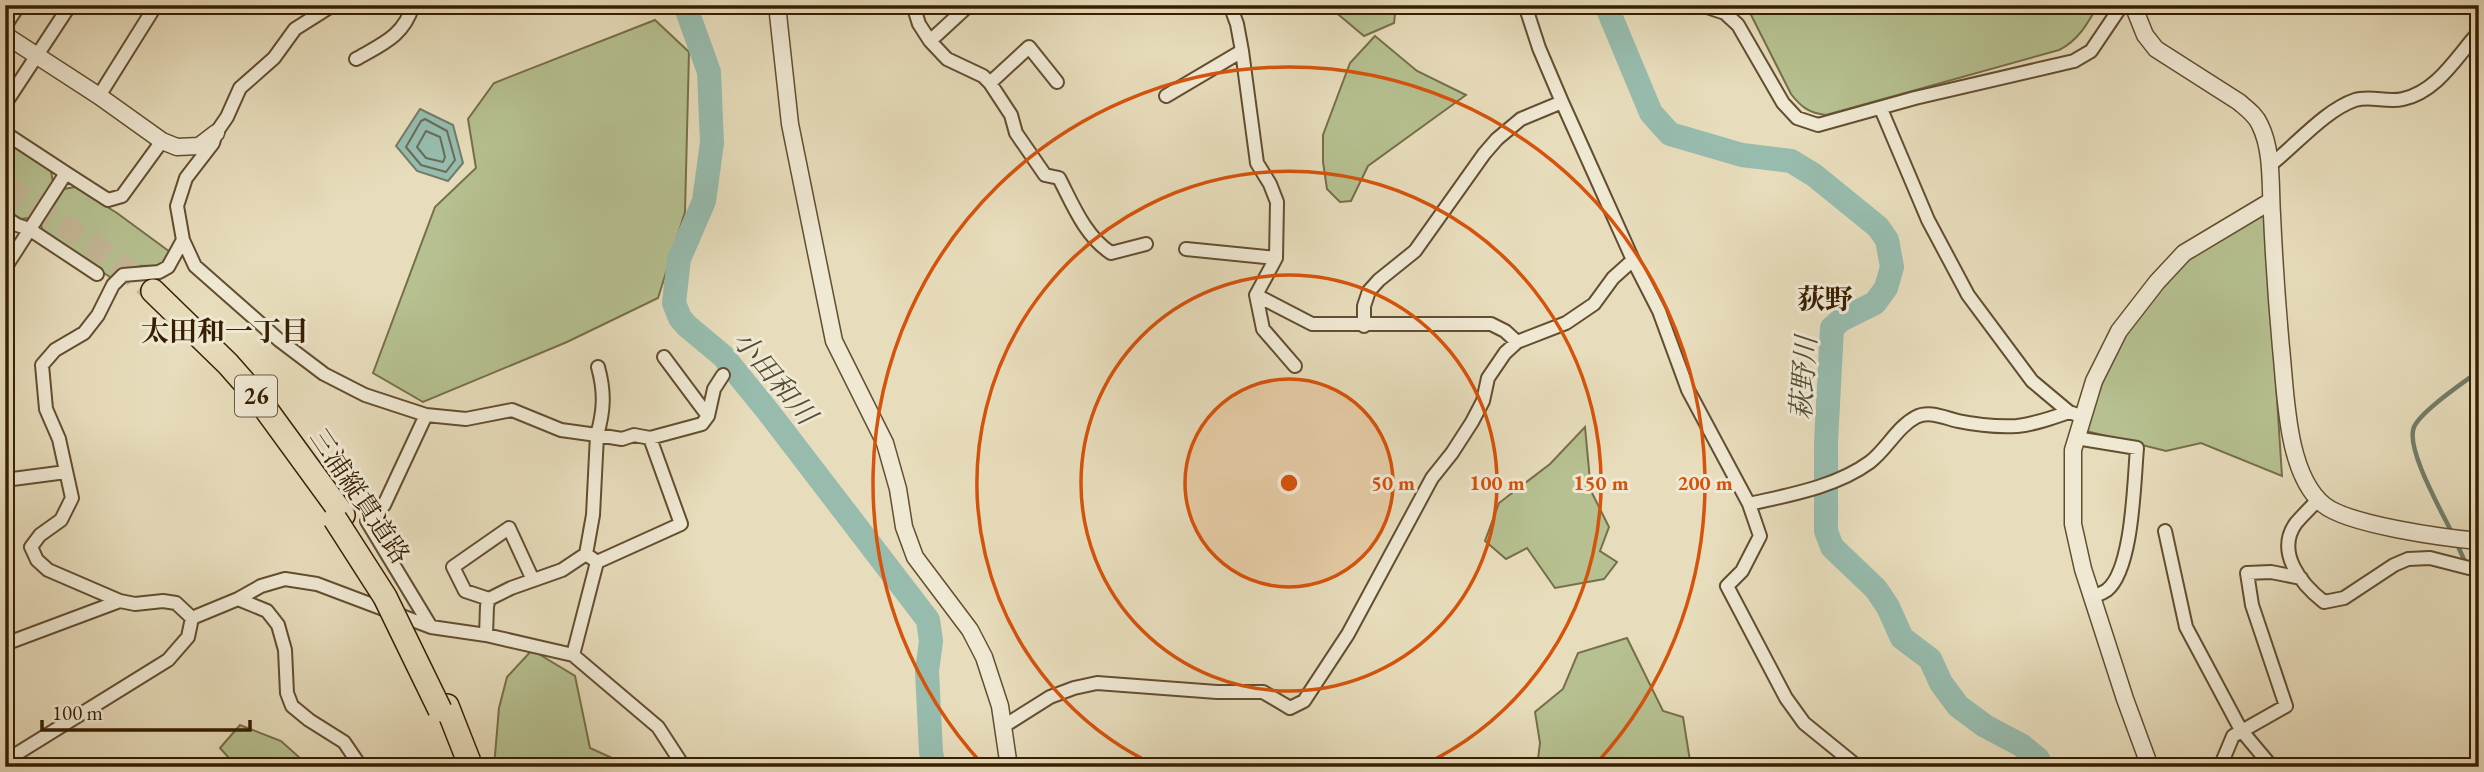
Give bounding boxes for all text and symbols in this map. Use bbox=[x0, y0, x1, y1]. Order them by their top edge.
district label: 荻野 bbox=[1797, 281, 1853, 317]
district label: 太田和一丁目 bbox=[141, 313, 309, 349]
water label: 小田和川 bbox=[725, 323, 827, 434]
water label: 萩野川 bbox=[1782, 332, 1824, 421]
road number: 26 bbox=[235, 376, 277, 416]
street label: 三浦縦貫道路 bbox=[302, 422, 418, 570]
text: 50 m bbox=[1371, 469, 1415, 496]
text: 100 m bbox=[1469, 469, 1525, 496]
text: 150 m bbox=[1573, 469, 1629, 496]
text: 200 m bbox=[1677, 469, 1733, 496]
centre of rings bbox=[1277, 471, 1301, 495]
scale bar bbox=[42, 688, 250, 732]
text: 100 m bbox=[52, 699, 103, 726]

